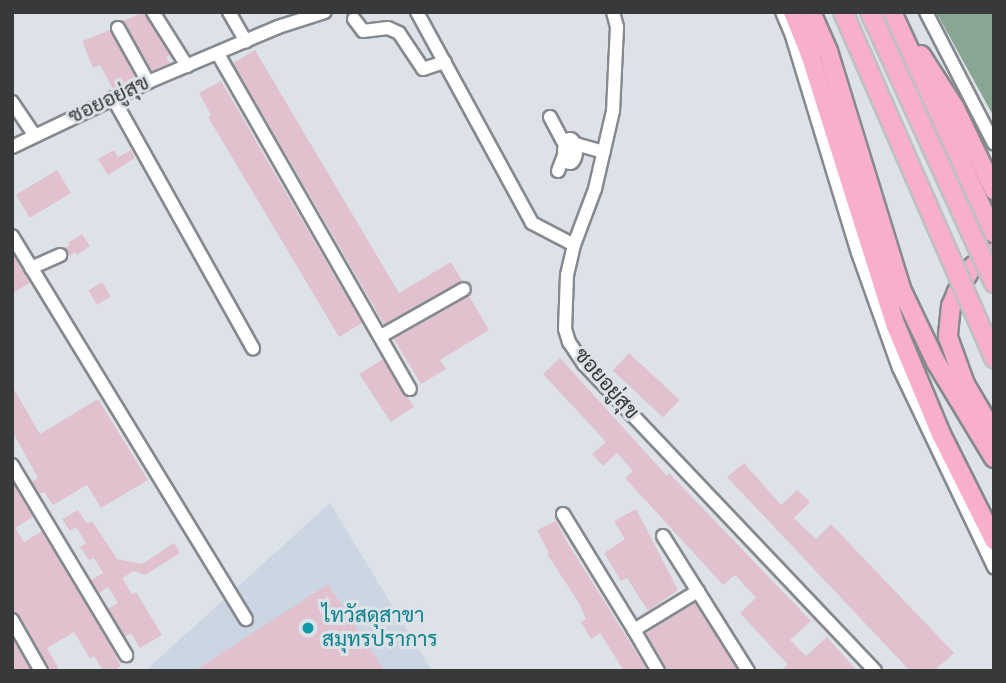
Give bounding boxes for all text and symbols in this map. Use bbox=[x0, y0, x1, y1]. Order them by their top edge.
street label: ซอยอยู่สุข bbox=[65, 70, 153, 130]
street label: ซอยอยู่สุข bbox=[568, 343, 644, 425]
place label: ไทวัสดุสาขา สมุทรปราการ bbox=[322, 603, 438, 653]
marker: ไทวัสดุสาขา สมุทรปราการ bbox=[300, 620, 316, 636]

